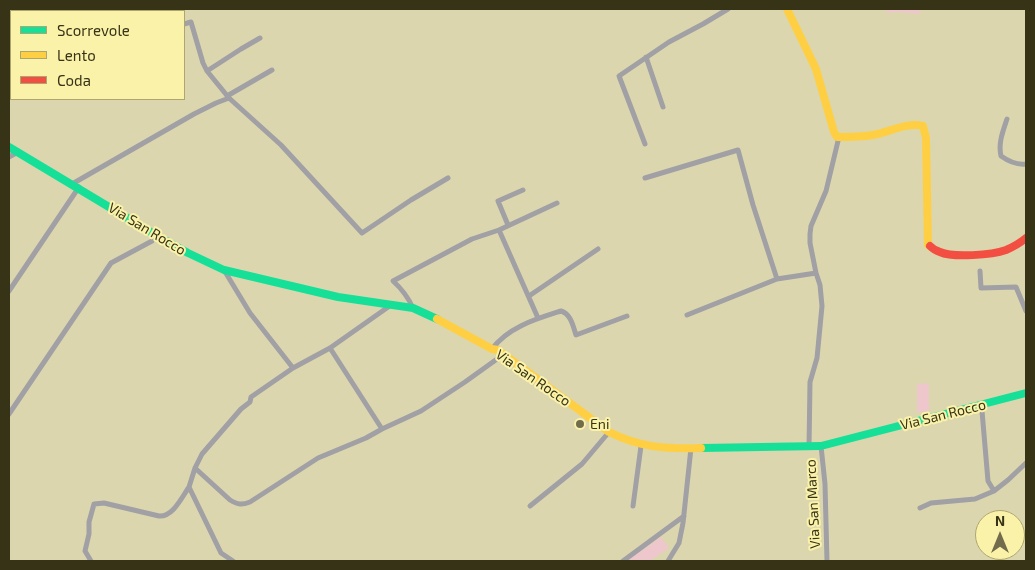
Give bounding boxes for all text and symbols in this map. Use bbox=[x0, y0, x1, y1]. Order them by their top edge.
legend bbox=[10, 10, 185, 100]
text: Scorrevole bbox=[57, 21, 130, 39]
text: Lento bbox=[57, 46, 96, 64]
text: Coda bbox=[57, 71, 91, 89]
street label: Via San Rocco bbox=[105, 199, 189, 259]
street label: Via San Rocco bbox=[492, 346, 574, 410]
street label: Via San Rocco bbox=[898, 396, 988, 434]
place label: Eni bbox=[590, 416, 609, 432]
marker: Eni bbox=[574, 418, 586, 430]
street label: Via San Marco bbox=[802, 459, 824, 549]
north arrow bbox=[975, 510, 1025, 560]
text: N bbox=[995, 512, 1005, 529]

